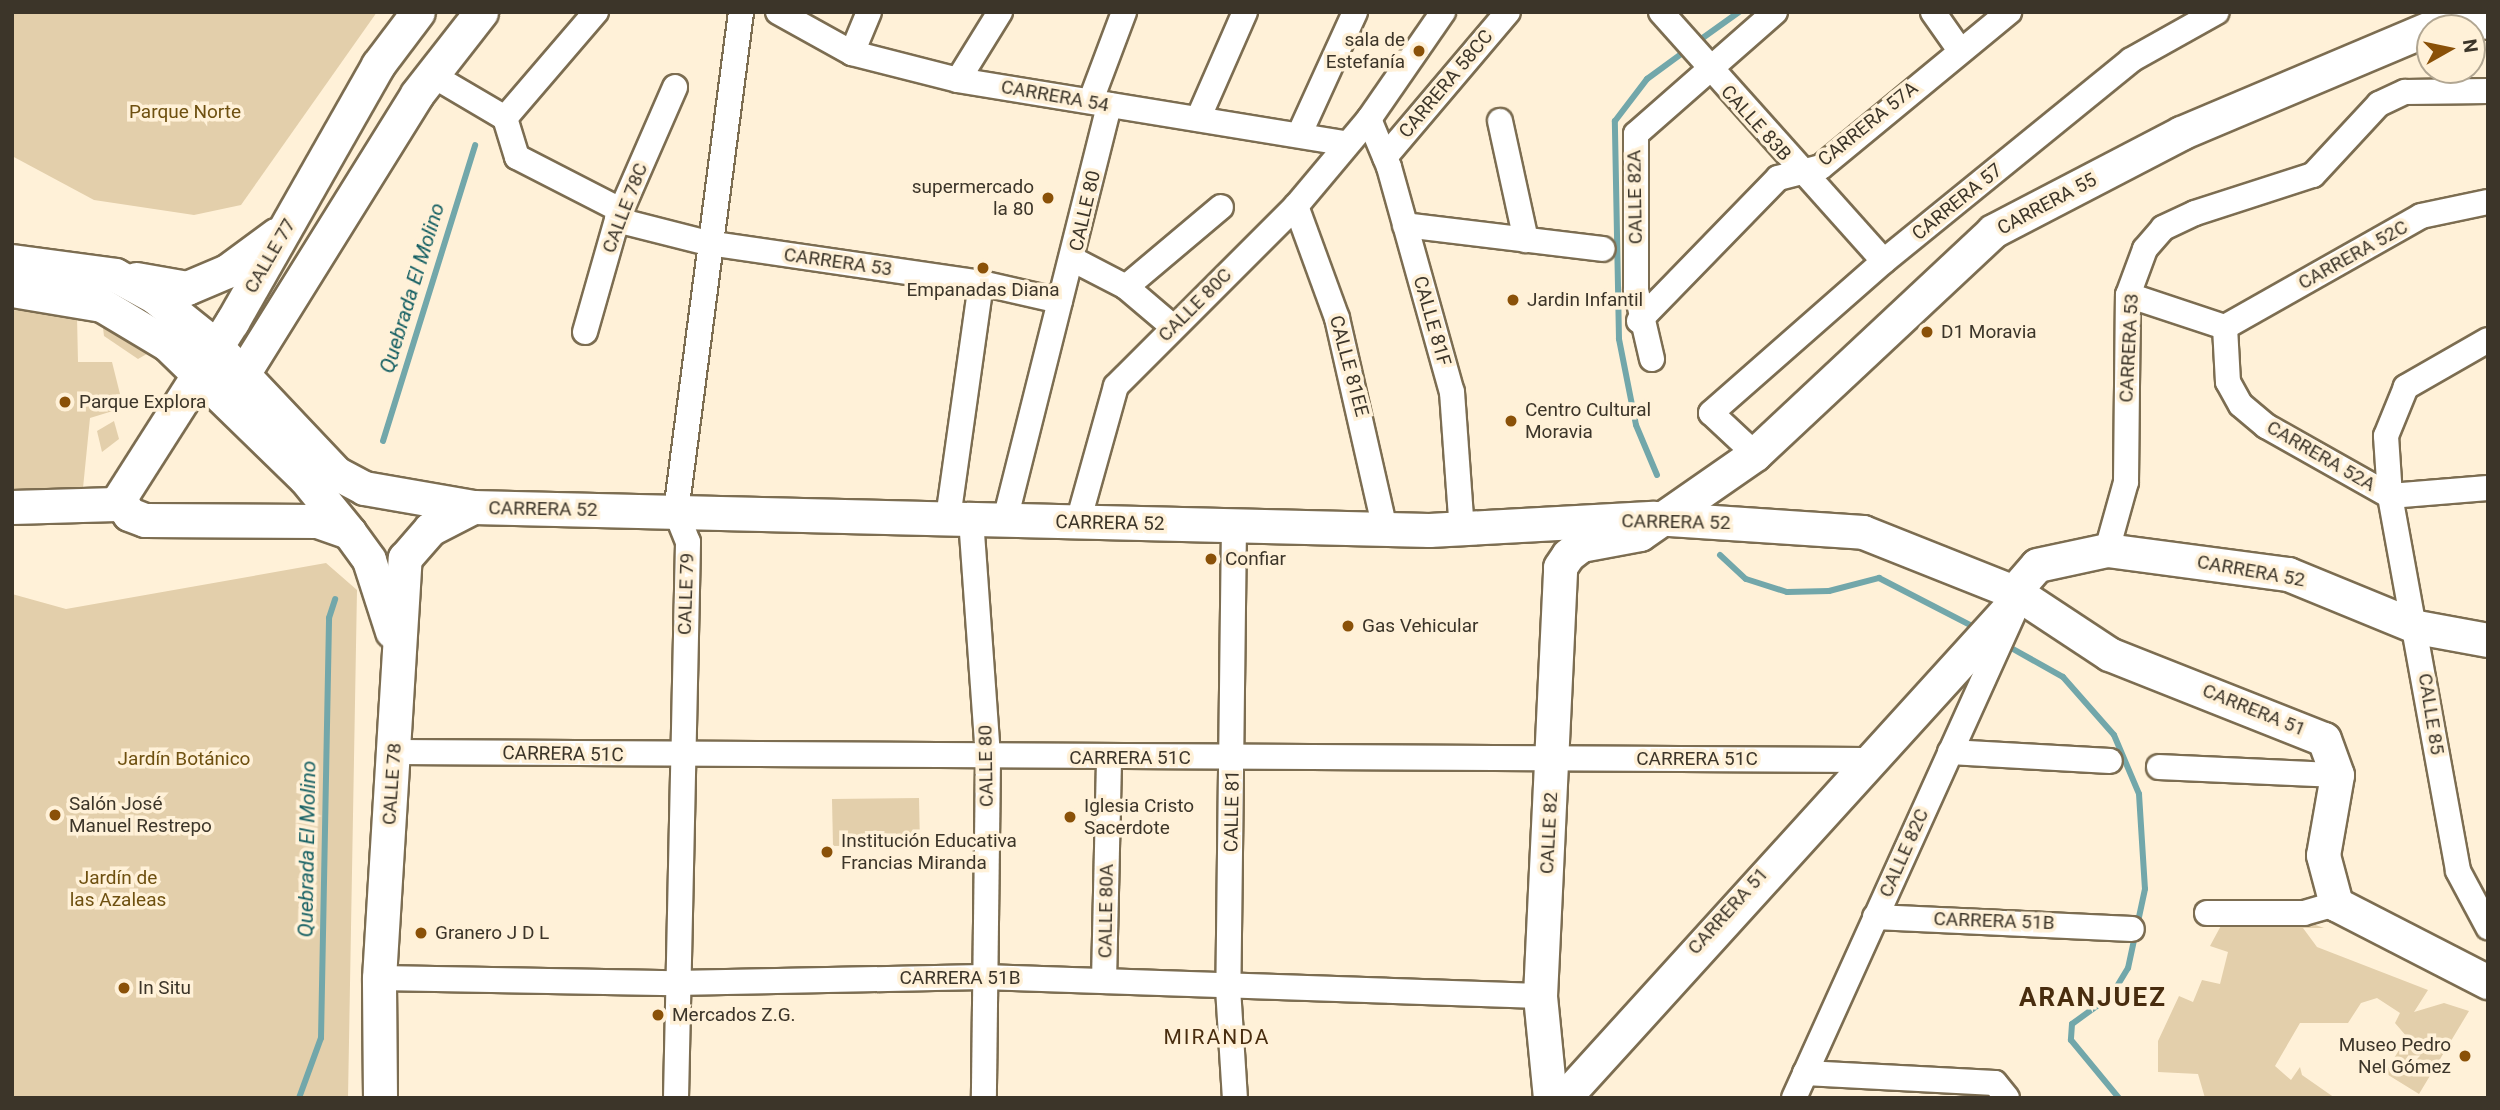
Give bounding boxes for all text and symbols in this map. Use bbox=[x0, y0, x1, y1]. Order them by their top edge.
north arrow bbox=[2416, 14, 2486, 84]
street label: CARRERA 58CC bbox=[1394, 25, 1498, 143]
place label: sala de Estefanía bbox=[1326, 29, 1405, 73]
text: N bbox=[2458, 38, 2483, 54]
marker: sala de Estefanía bbox=[1411, 43, 1427, 59]
street label: CARRERA 54 bbox=[999, 75, 1111, 117]
street label: CARRERA 57A bbox=[1814, 77, 1922, 171]
street label: CALLE 83B bbox=[1716, 80, 1796, 166]
park label: Parque Norte bbox=[129, 101, 241, 123]
street label: CALLE 82A bbox=[1623, 150, 1647, 244]
street label: CARRERA 57 bbox=[1907, 159, 2007, 245]
street label: CALLE 78C bbox=[597, 160, 653, 256]
street label: CALLE 80 bbox=[1065, 168, 1105, 254]
street label: CARRERA 55 bbox=[1993, 168, 2101, 240]
place label: supermercado la 80 bbox=[912, 176, 1034, 220]
marker: supermercado la 80 bbox=[1040, 190, 1056, 206]
water label: Quebrada El Molino bbox=[374, 200, 450, 376]
street label: CALLE 77 bbox=[240, 215, 300, 297]
street label: CARRERA 52C bbox=[2294, 216, 2412, 294]
street label: CARRERA 53 bbox=[782, 243, 894, 281]
marker: Empanadas Diana bbox=[975, 260, 991, 276]
street label: CALLE 80C bbox=[1154, 264, 1236, 346]
street label: CALLE 81F bbox=[1408, 273, 1456, 369]
place label: Empanadas Diana bbox=[906, 279, 1060, 301]
place label: Jardin Infantil bbox=[1527, 289, 1643, 311]
marker: Jardin Infantil bbox=[1505, 292, 1521, 308]
street label: CARRERA 53 bbox=[2115, 293, 2143, 403]
street label: CALLE 81EE bbox=[1325, 313, 1373, 419]
place label: D1 Moravia bbox=[1941, 321, 2037, 343]
marker: D1 Moravia bbox=[1919, 324, 1935, 340]
place label: Parque Explora bbox=[79, 391, 206, 413]
marker: Parque Explora bbox=[57, 394, 73, 410]
place label: Centro Cultural Moravia bbox=[1525, 399, 1651, 443]
marker: Centro Cultural Moravia bbox=[1503, 413, 1519, 429]
street label: CARRERA 52A bbox=[2263, 416, 2379, 496]
street label: CARRERA 52 bbox=[488, 497, 598, 521]
street label: CARRERA 52 bbox=[1621, 510, 1731, 534]
street label: CARRERA 52 bbox=[1055, 511, 1165, 535]
place label: Confiar bbox=[1225, 548, 1286, 570]
street label: CARRERA 52 bbox=[2195, 550, 2307, 592]
marker: Confiar bbox=[1203, 551, 1219, 567]
street label: CALLE 79 bbox=[673, 553, 699, 635]
place label: Gas Vehicular bbox=[1362, 615, 1478, 637]
marker: Gas Vehicular bbox=[1340, 618, 1356, 634]
street label: CALLE 85 bbox=[2413, 672, 2449, 756]
street label: CARRERA 51 bbox=[2199, 679, 2309, 741]
street label: CALLE 80 bbox=[974, 725, 998, 807]
street label: CALLE 78 bbox=[378, 742, 406, 826]
street label: CARRERA 51C bbox=[502, 742, 624, 766]
street label: CARRERA 51C bbox=[1069, 747, 1191, 769]
park label: Jardín Botánico bbox=[118, 748, 250, 770]
street label: CARRERA 51C bbox=[1636, 748, 1758, 770]
water label: Quebrada El Molino bbox=[293, 760, 321, 938]
street label: CALLE 81 bbox=[1220, 770, 1244, 852]
street label: CALLE 82 bbox=[1535, 791, 1563, 875]
place label: Salón José Manuel Restrepo bbox=[69, 793, 212, 837]
place label: Iglesia Cristo Sacerdote bbox=[1084, 795, 1194, 839]
street label: CALLE 82C bbox=[1874, 805, 1934, 901]
marker: Salón José Manuel Restrepo bbox=[47, 807, 63, 823]
marker: Iglesia Cristo Sacerdote bbox=[1062, 809, 1078, 825]
place label: Institución Educativa Francias Miranda bbox=[841, 830, 1017, 874]
marker: Institución Educativa Francias Miranda bbox=[819, 844, 835, 860]
street label: CARRERA 51 bbox=[1683, 863, 1773, 959]
street label: CALLE 80A bbox=[1094, 864, 1118, 958]
park label: Jardín de las Azaleas bbox=[70, 867, 166, 911]
street label: CARRERA 51B bbox=[1933, 907, 2055, 935]
place label: Granero J D L bbox=[435, 922, 549, 944]
marker: Granero J D L bbox=[413, 925, 429, 941]
street label: CARRERA 51B bbox=[900, 967, 1020, 989]
place label: In Situ bbox=[138, 977, 191, 999]
marker: In Situ bbox=[116, 980, 132, 996]
district label: ARANJUEZ bbox=[2020, 982, 2166, 1014]
place label: Mercados Z.G. bbox=[672, 1004, 796, 1026]
marker: Mercados Z.G. bbox=[650, 1007, 666, 1023]
district label: MIRANDA bbox=[1164, 1024, 1270, 1050]
place label: Museo Pedro Nel Gómez bbox=[2339, 1034, 2451, 1078]
marker: Museo Pedro Nel Gómez bbox=[2457, 1048, 2473, 1064]

